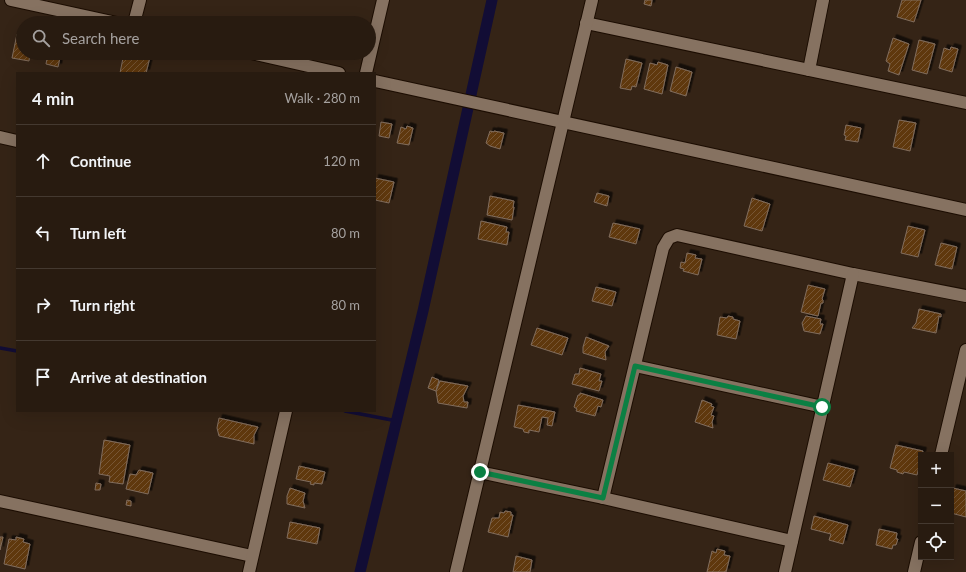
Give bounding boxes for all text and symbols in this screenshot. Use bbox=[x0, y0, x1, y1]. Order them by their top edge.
search box bbox=[16, 16, 376, 60]
icon: search bbox=[30, 27, 52, 49]
text: Search here bbox=[62, 29, 139, 47]
text: 4 min bbox=[32, 88, 74, 109]
text: Walk · 280 m bbox=[284, 90, 360, 106]
icon: ahead bbox=[32, 150, 54, 172]
text: Continue bbox=[70, 152, 131, 170]
text: 120 m bbox=[323, 153, 360, 169]
icon: left bbox=[32, 222, 54, 244]
text: Turn left bbox=[70, 224, 126, 242]
text: 80 m bbox=[331, 225, 360, 241]
icon: right bbox=[32, 294, 54, 316]
text: Turn right bbox=[70, 296, 135, 314]
text: 80 m bbox=[331, 297, 360, 313]
icon: arrive bbox=[32, 366, 54, 388]
text: Arrive at destination bbox=[70, 368, 207, 386]
route start bbox=[813, 398, 831, 416]
map controls bbox=[918, 452, 954, 560]
button: + bbox=[918, 452, 954, 488]
route end bbox=[471, 463, 489, 481]
button: − bbox=[918, 488, 954, 524]
button: locate bbox=[918, 524, 954, 560]

